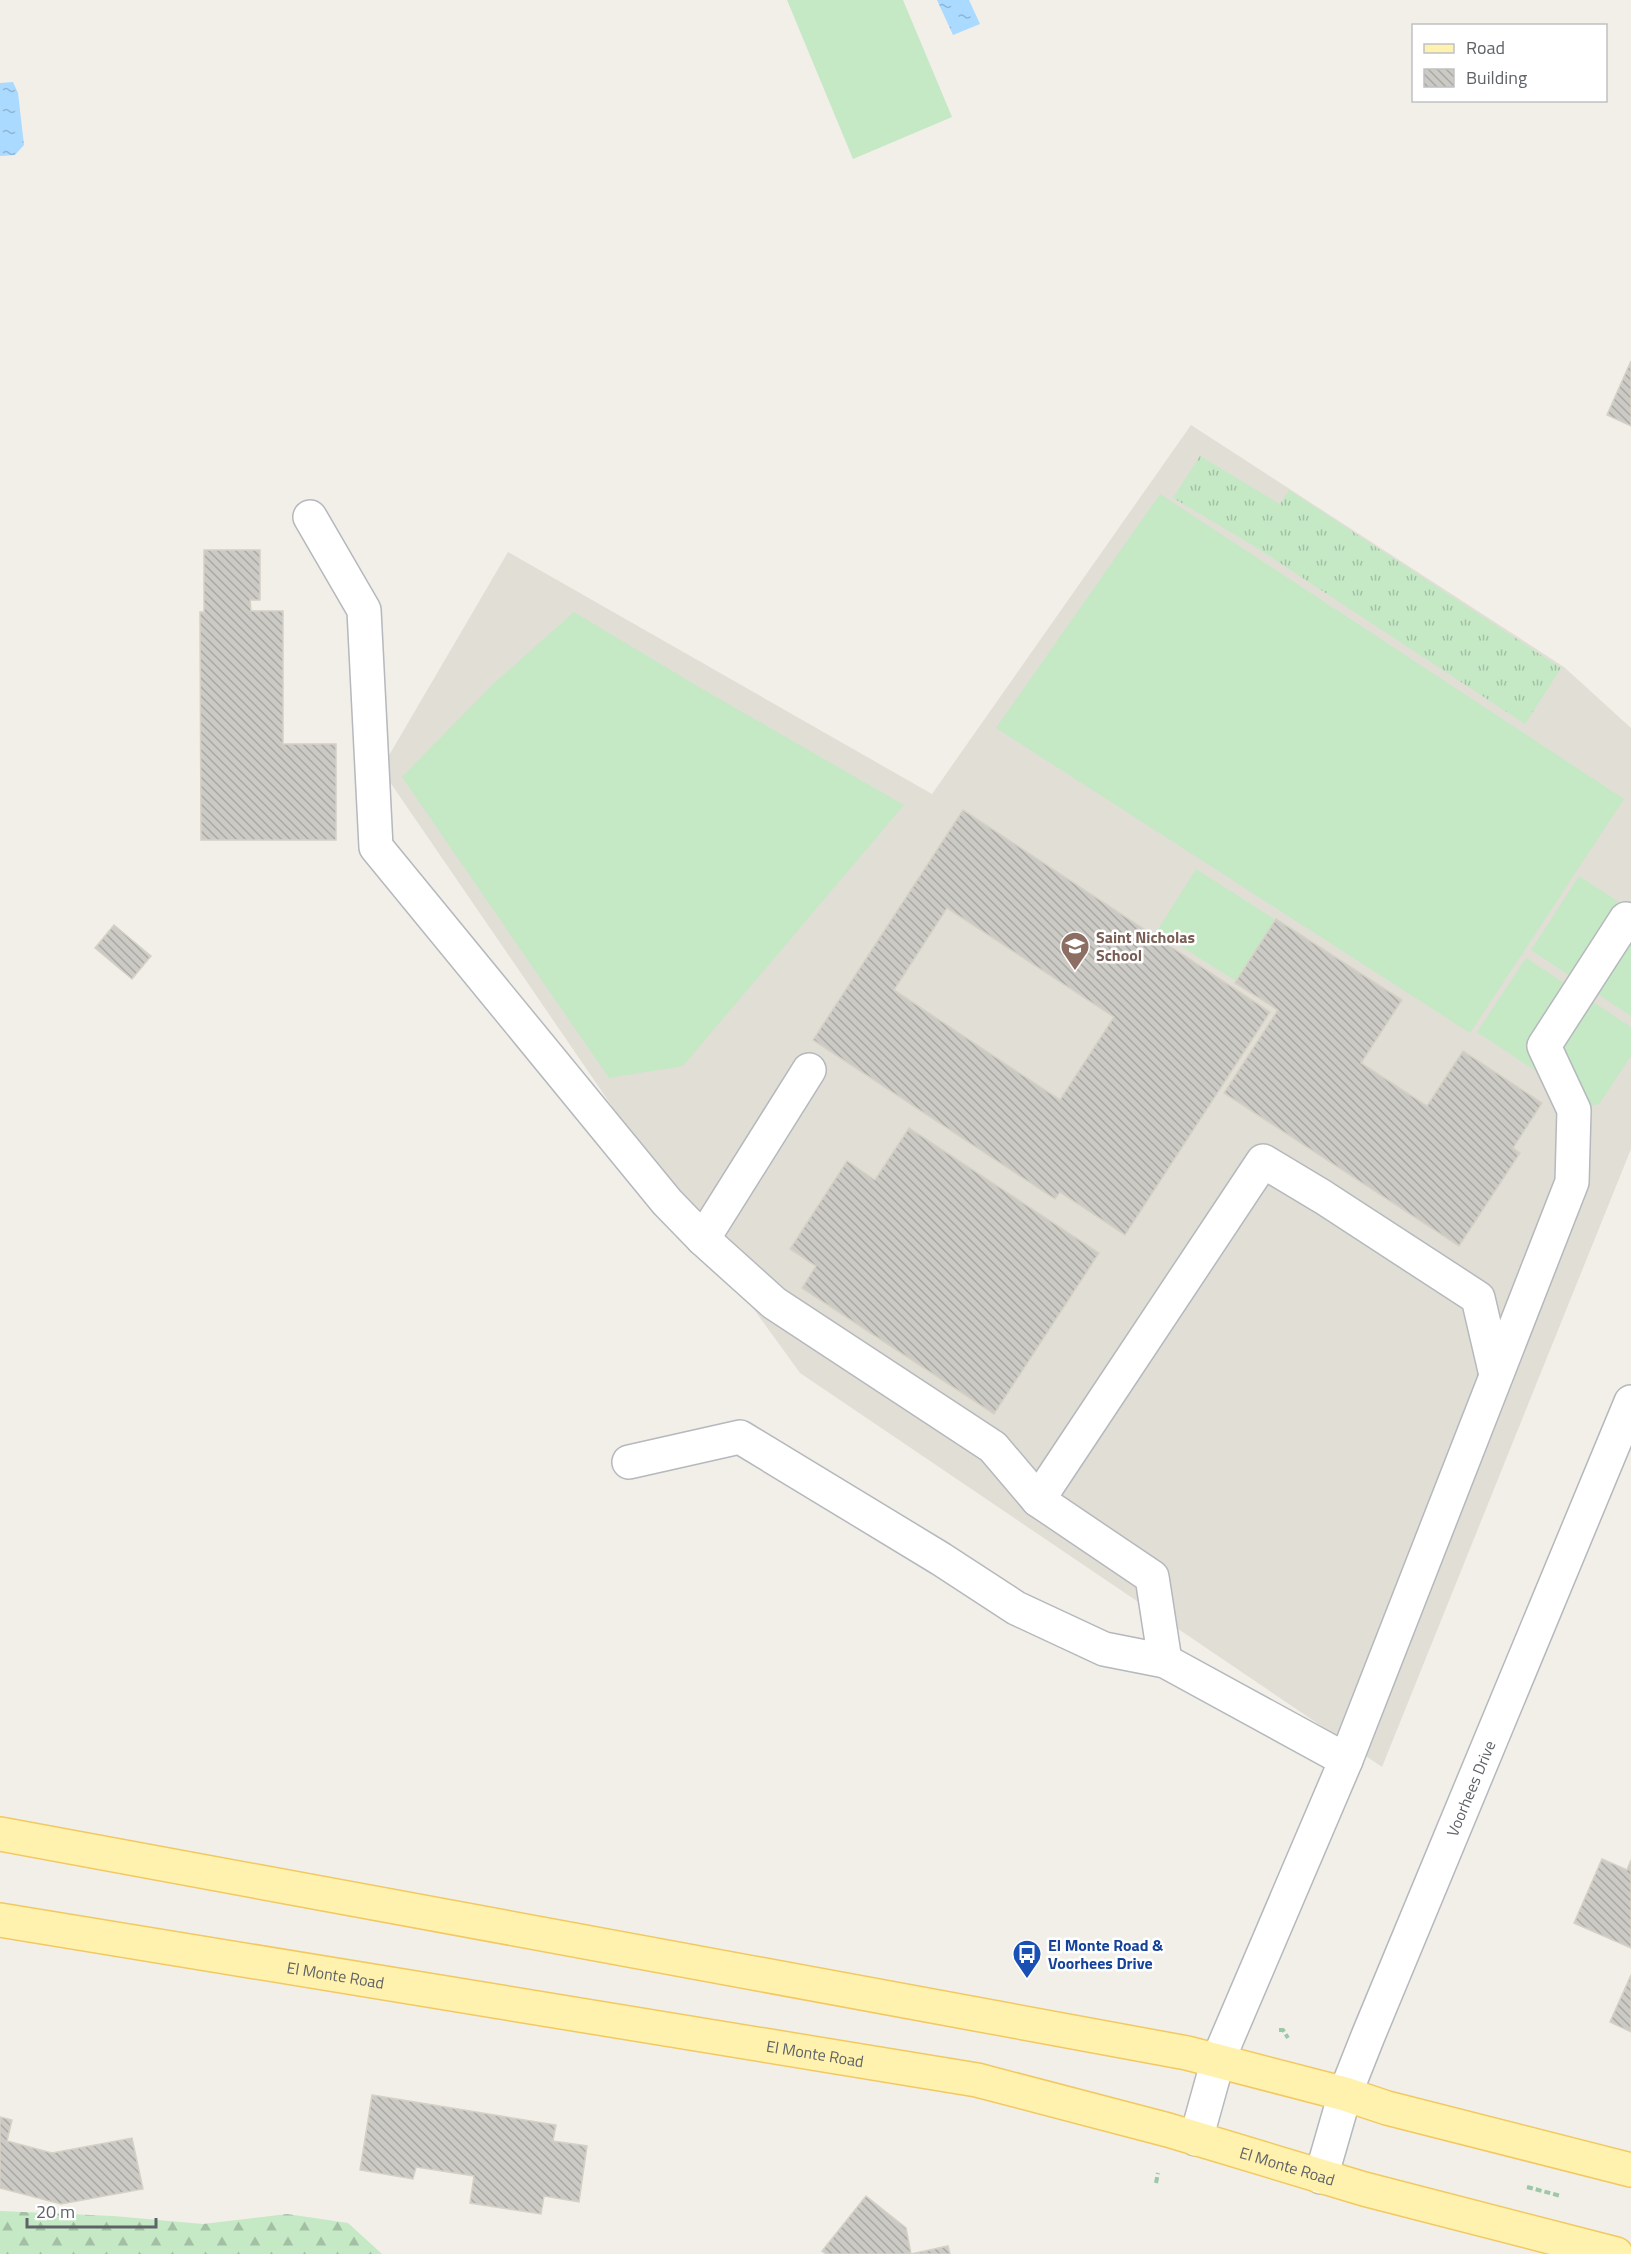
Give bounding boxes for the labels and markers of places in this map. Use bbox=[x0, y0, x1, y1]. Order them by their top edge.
place label: Saint Nicholas School bbox=[1096, 925, 1195, 967]
school or university icon: Saint Nicholas School bbox=[1059, 930, 1091, 972]
place label: El Monte Road & Voorhees Drive bbox=[1048, 1933, 1164, 1975]
bus stop icon: El Monte Road & Voorhees Drive bbox=[1011, 1938, 1043, 1980]

